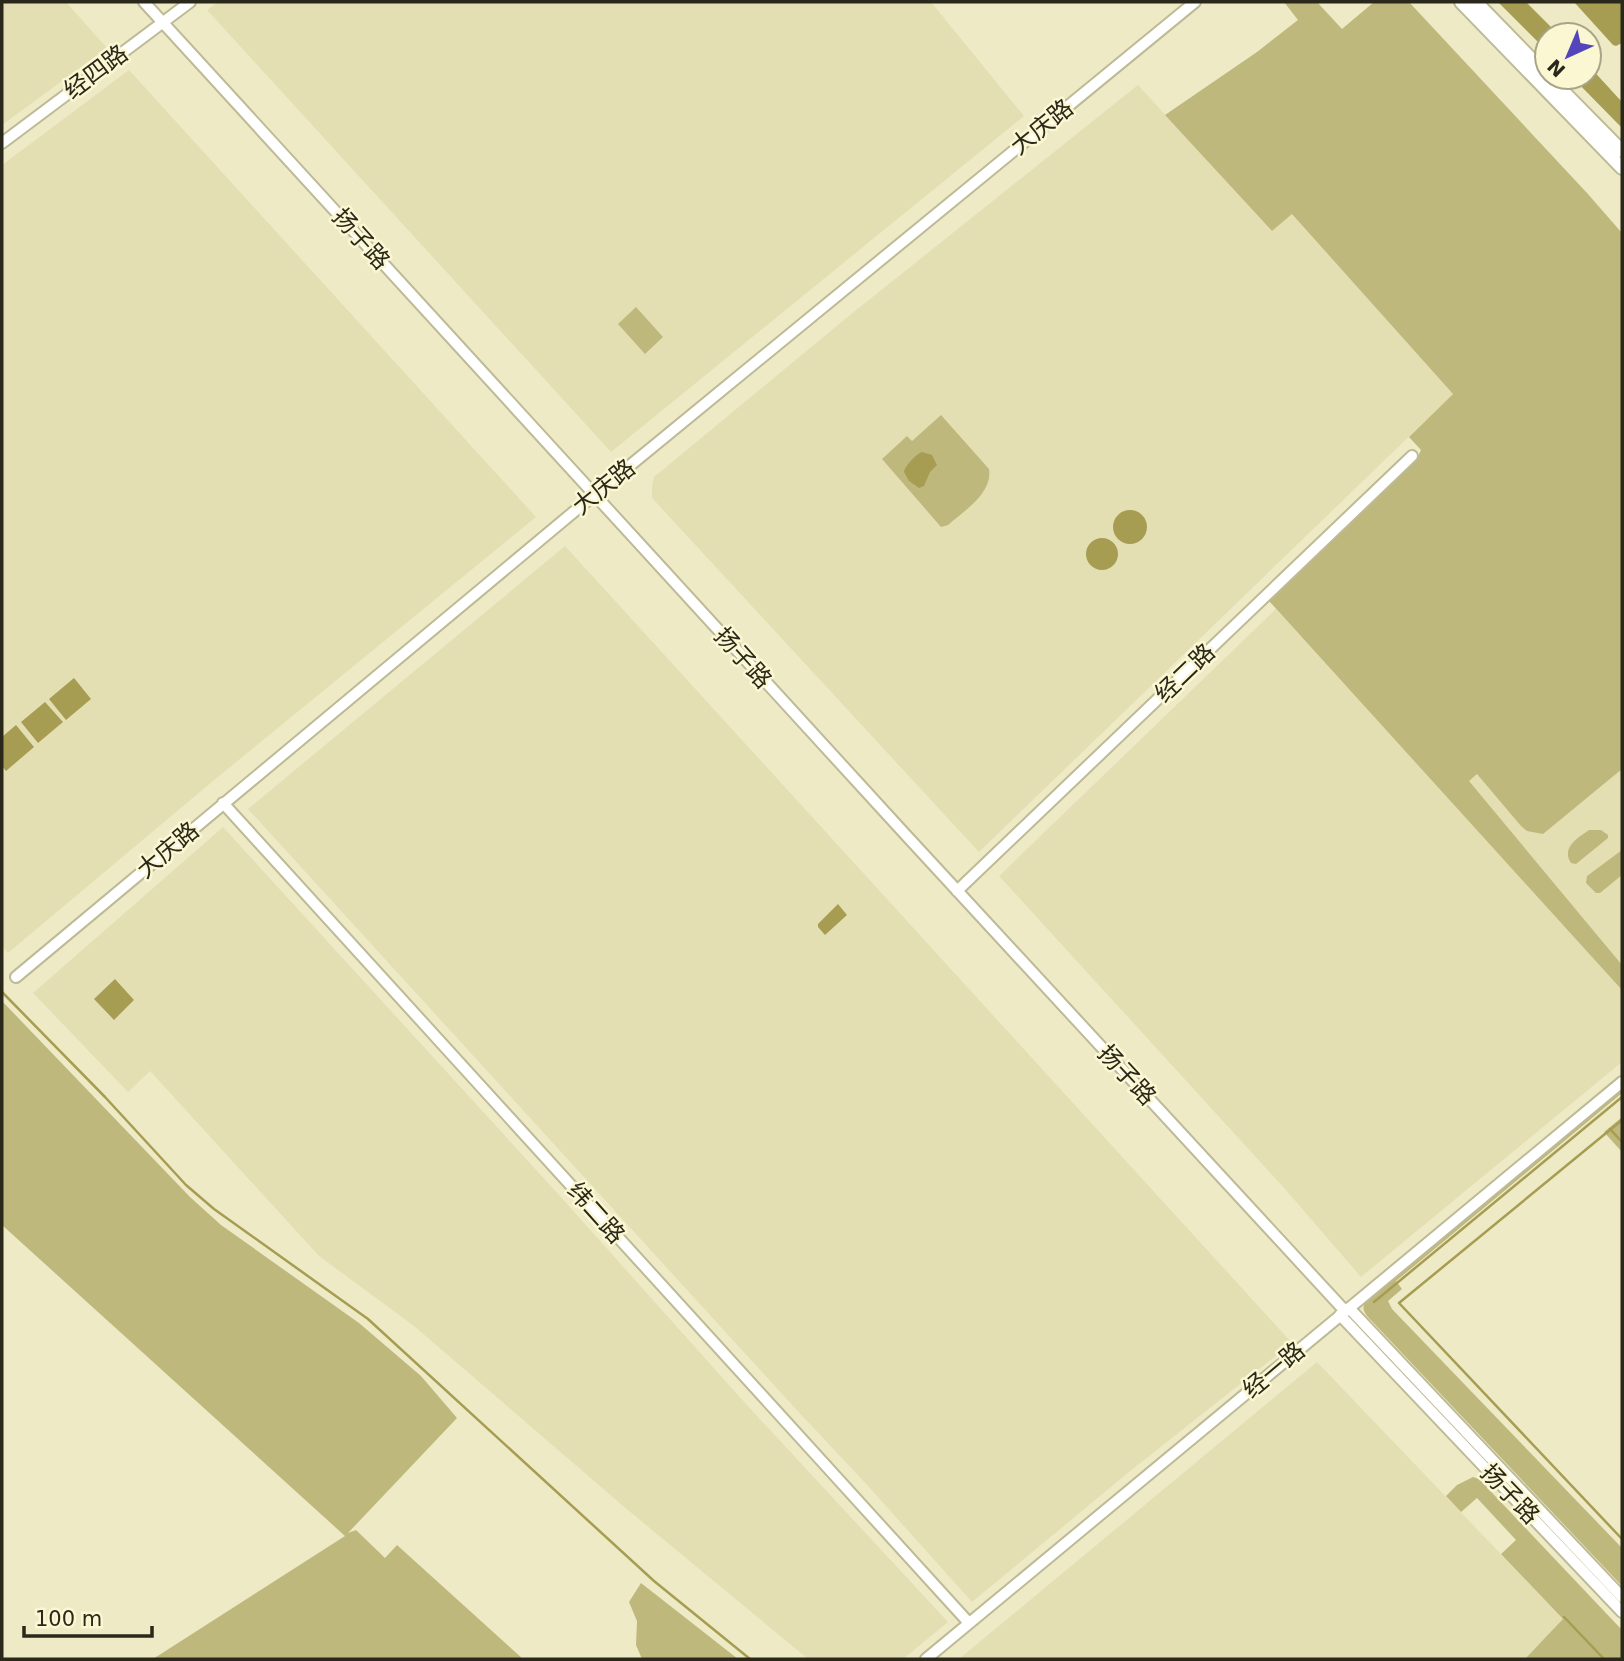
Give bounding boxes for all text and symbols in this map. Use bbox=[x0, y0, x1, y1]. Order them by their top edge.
north arrow bbox=[1533, 21, 1603, 91]
street label: 经四路 bbox=[59, 39, 133, 105]
text: N bbox=[1543, 55, 1570, 82]
street label: 大庆路 bbox=[1005, 93, 1079, 161]
street label: 扬子路 bbox=[327, 203, 395, 275]
street label: 大庆路 bbox=[567, 453, 641, 521]
street label: 扬子路 bbox=[709, 622, 777, 694]
street label: 经二路 bbox=[1149, 638, 1221, 708]
street label: 大庆路 bbox=[131, 816, 205, 884]
street label: 扬子路 bbox=[1092, 1039, 1162, 1111]
street label: 纬二路 bbox=[562, 1177, 630, 1249]
street label: 经一路 bbox=[1237, 1336, 1311, 1404]
street label: 扬子路 bbox=[1475, 1458, 1545, 1530]
scale bar bbox=[24, 1594, 152, 1638]
text: 100 m bbox=[35, 1607, 102, 1631]

